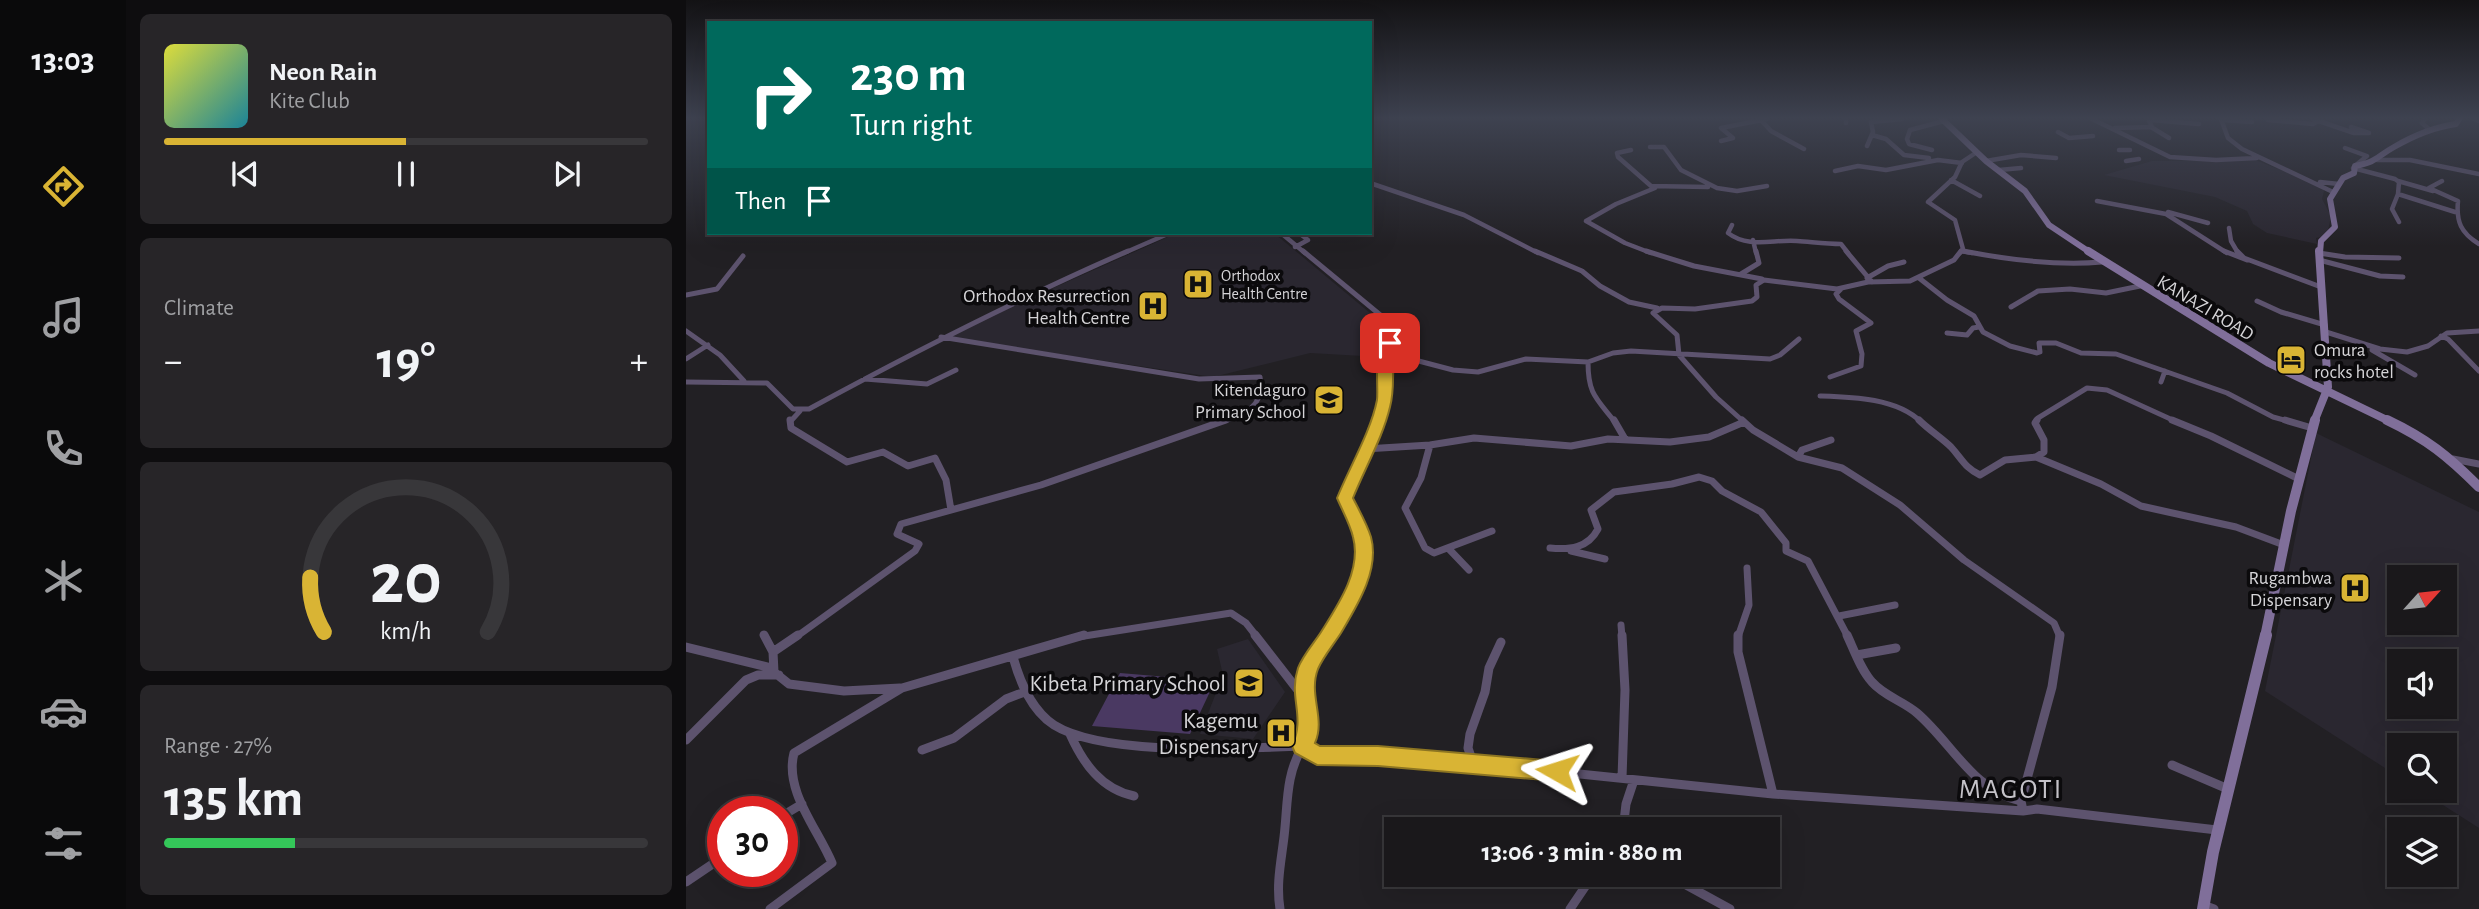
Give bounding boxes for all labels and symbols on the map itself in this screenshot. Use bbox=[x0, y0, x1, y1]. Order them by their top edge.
hospital icon: Orthodox Health Centre bbox=[1181, 267, 1215, 301]
place label: Orthodox Health Centre bbox=[1221, 268, 1308, 302]
street label: KANAZI ROAD bbox=[2154, 272, 2257, 344]
place label: Orthodox Resurrection Health Centre bbox=[963, 287, 1130, 328]
hospital icon: Orthodox Resurrection Health Centre bbox=[1136, 289, 1170, 323]
pin bbox=[1360, 313, 1420, 373]
place label: Omura rocks hotel bbox=[2314, 341, 2394, 382]
hotel icon: Omura rocks hotel bbox=[2274, 343, 2308, 377]
place label: Kitendaguro Primary School bbox=[1195, 381, 1306, 422]
school or university icon: Kitendaguro Primary School bbox=[1312, 383, 1346, 417]
north arrow bbox=[2387, 565, 2457, 635]
place label: Rugambwa Dispensary bbox=[2249, 569, 2332, 610]
hospital icon: Rugambwa Dispensary bbox=[2338, 571, 2372, 605]
school or university icon: Kibeta Primary School bbox=[1232, 666, 1266, 700]
place label: Kibeta Primary School bbox=[1029, 673, 1226, 696]
place label: Kagemu Dispensary bbox=[1158, 710, 1258, 759]
hospital icon: Kagemu Dispensary bbox=[1264, 716, 1298, 750]
position arrow bbox=[1520, 734, 1594, 808]
district label: MAGOTI bbox=[1959, 776, 2063, 804]
speed limit sign: 30 bbox=[707, 796, 798, 887]

